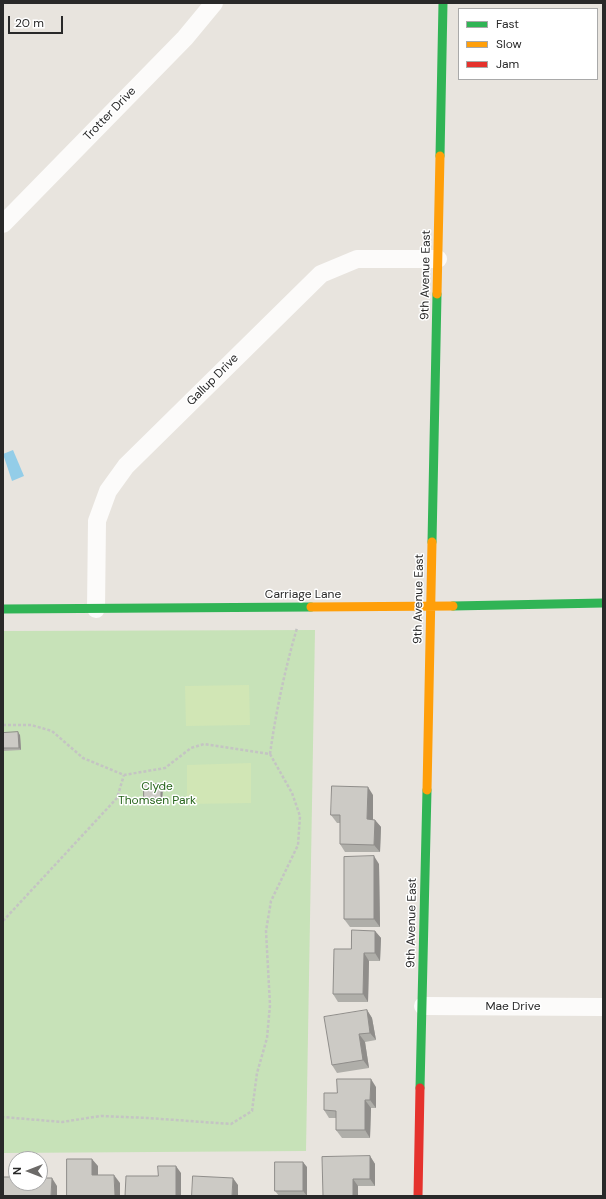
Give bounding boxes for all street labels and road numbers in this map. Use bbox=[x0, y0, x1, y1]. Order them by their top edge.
street label: Trotter Drive bbox=[81, 84, 139, 144]
street label: 9th Avenue East bbox=[418, 230, 434, 320]
street label: Gallup Drive bbox=[184, 351, 242, 409]
street label: 9th Avenue East bbox=[411, 554, 427, 644]
street label: Carriage Lane bbox=[265, 588, 341, 602]
street label: 9th Avenue East bbox=[404, 878, 420, 968]
street label: Mae Drive bbox=[485, 1000, 541, 1014]

